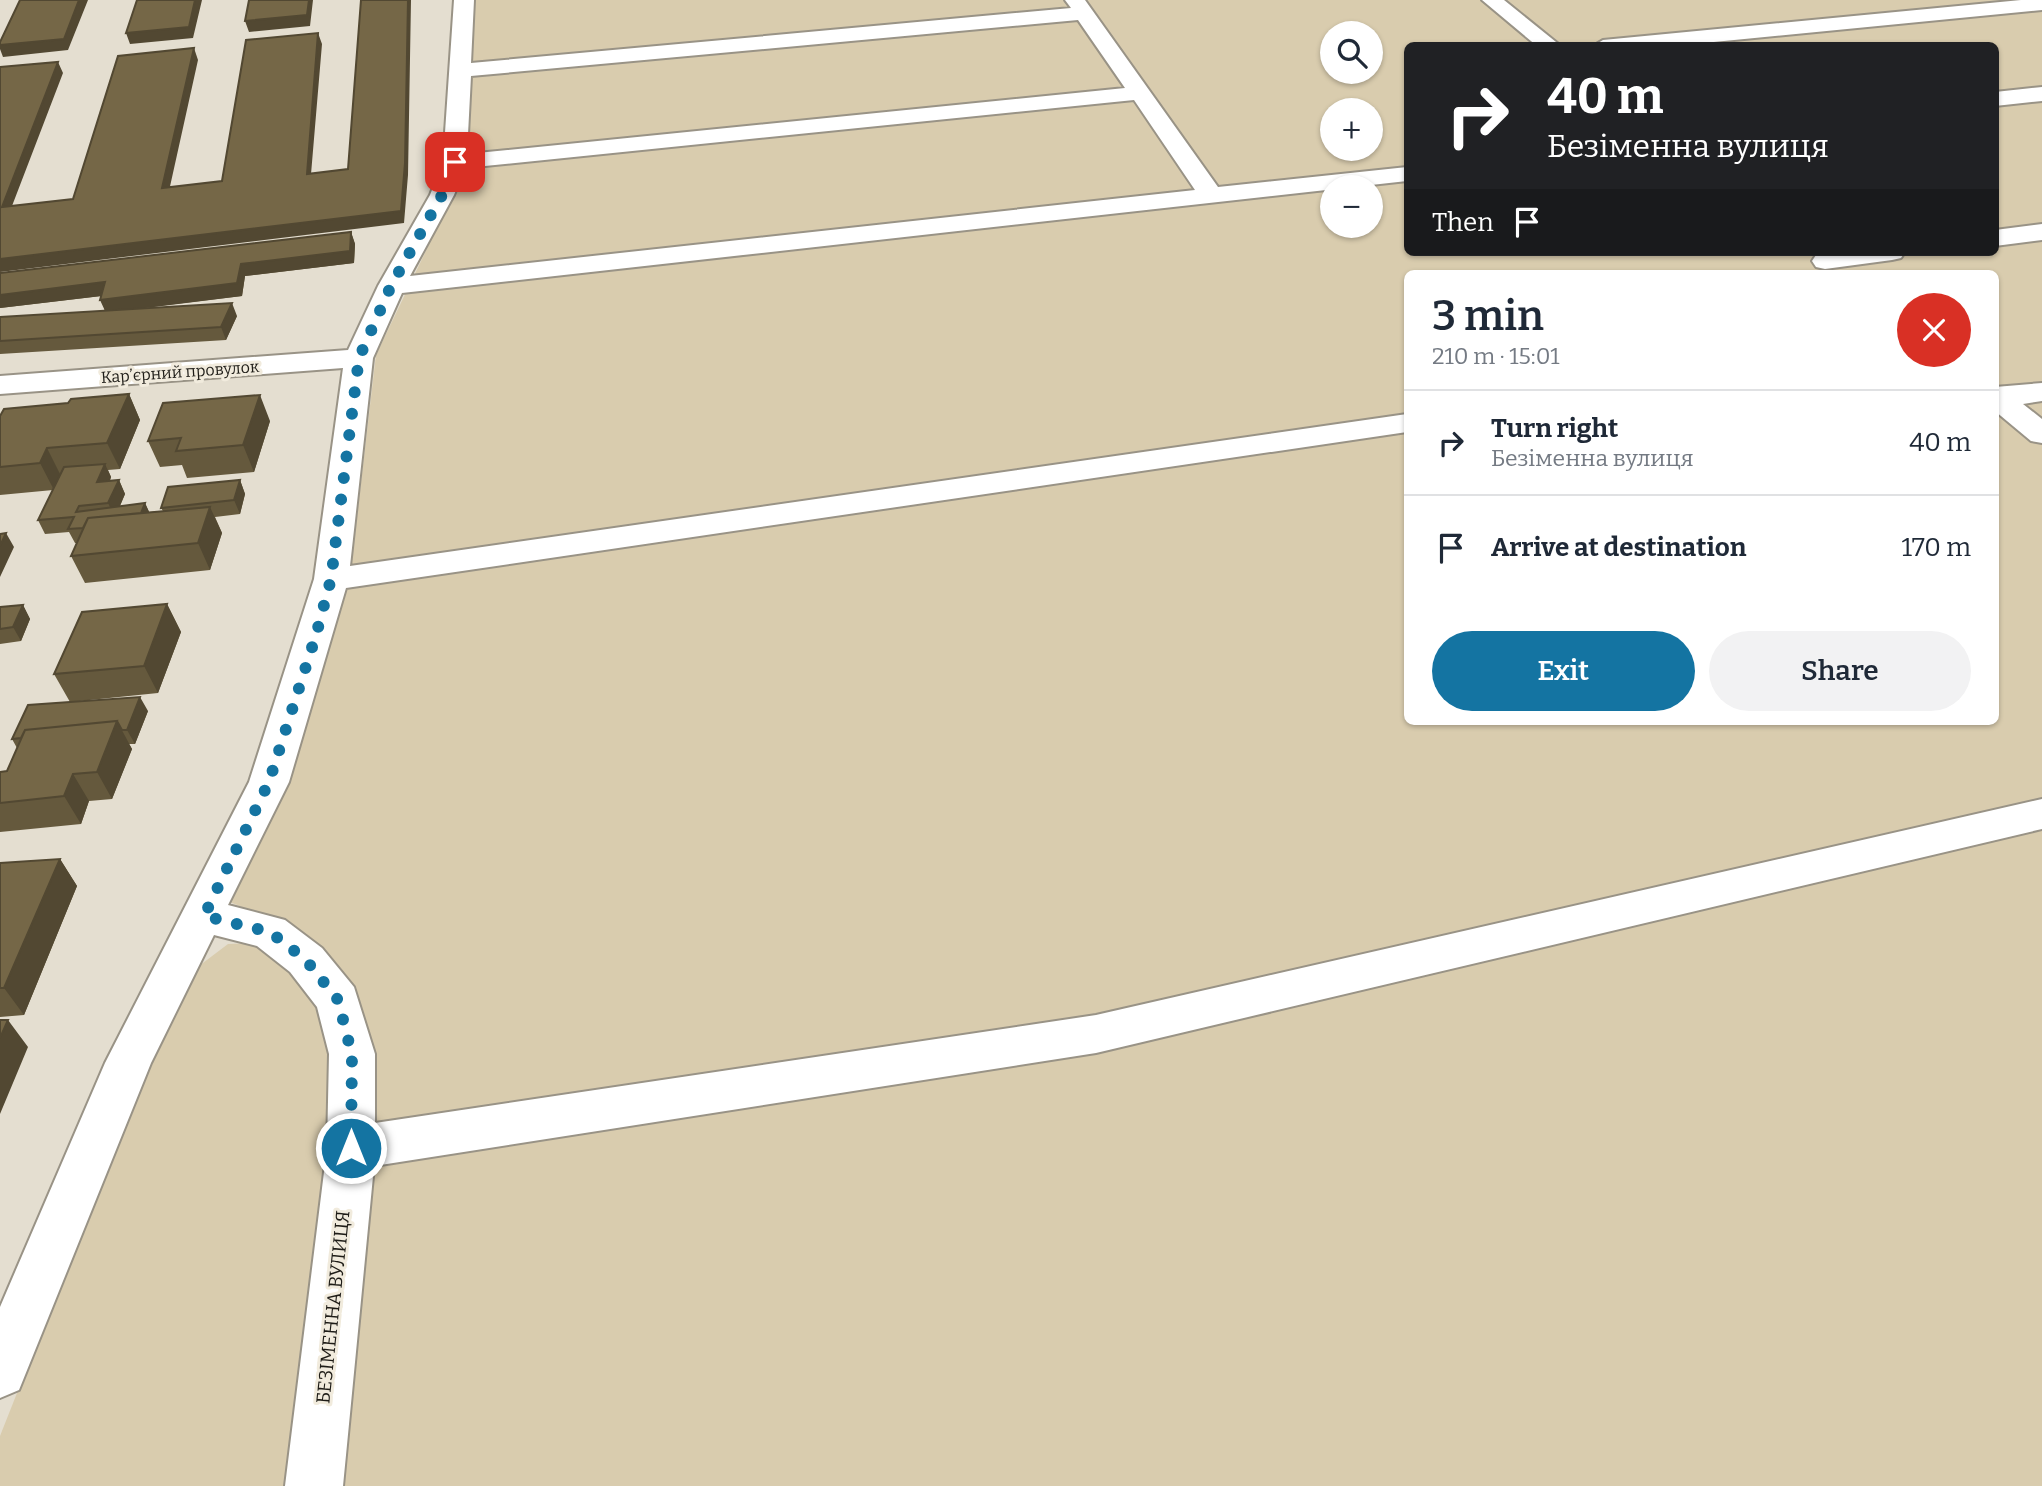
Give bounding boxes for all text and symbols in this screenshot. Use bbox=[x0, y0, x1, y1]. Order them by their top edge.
map controls bbox=[1320, 21, 1383, 238]
button: search bbox=[1320, 21, 1383, 84]
text: 40 m bbox=[1547, 67, 1664, 126]
icon: right bbox=[1432, 70, 1523, 161]
button: + bbox=[1320, 98, 1383, 161]
text: Безіменна вулиця bbox=[1547, 127, 1829, 165]
pin bbox=[425, 132, 485, 192]
icon: arrive bbox=[436, 143, 474, 181]
button: − bbox=[1320, 175, 1383, 238]
icon: arrive bbox=[1508, 203, 1546, 241]
text: Then bbox=[1432, 207, 1494, 238]
text: 3 min bbox=[1432, 291, 1544, 341]
button: close bbox=[1897, 293, 1971, 367]
text: 210 m · 15:01 bbox=[1432, 342, 1560, 370]
street label: Карʼєрний провулок bbox=[100, 357, 260, 387]
text: Turn right bbox=[1491, 413, 1618, 444]
icon: right bbox=[1432, 424, 1470, 462]
text: 40 m bbox=[1909, 427, 1971, 458]
text: Безіменна вулиця bbox=[1491, 444, 1693, 472]
icon: arrive bbox=[1432, 529, 1470, 567]
text: Arrive at destination bbox=[1491, 532, 1746, 563]
text: 170 m bbox=[1901, 532, 1971, 563]
button: Exit bbox=[1432, 631, 1695, 711]
button: Share bbox=[1709, 631, 1971, 711]
position arrow bbox=[314, 1111, 388, 1185]
street label: БЕЗІМЕННА ВУЛИЦЯ bbox=[311, 1209, 355, 1405]

